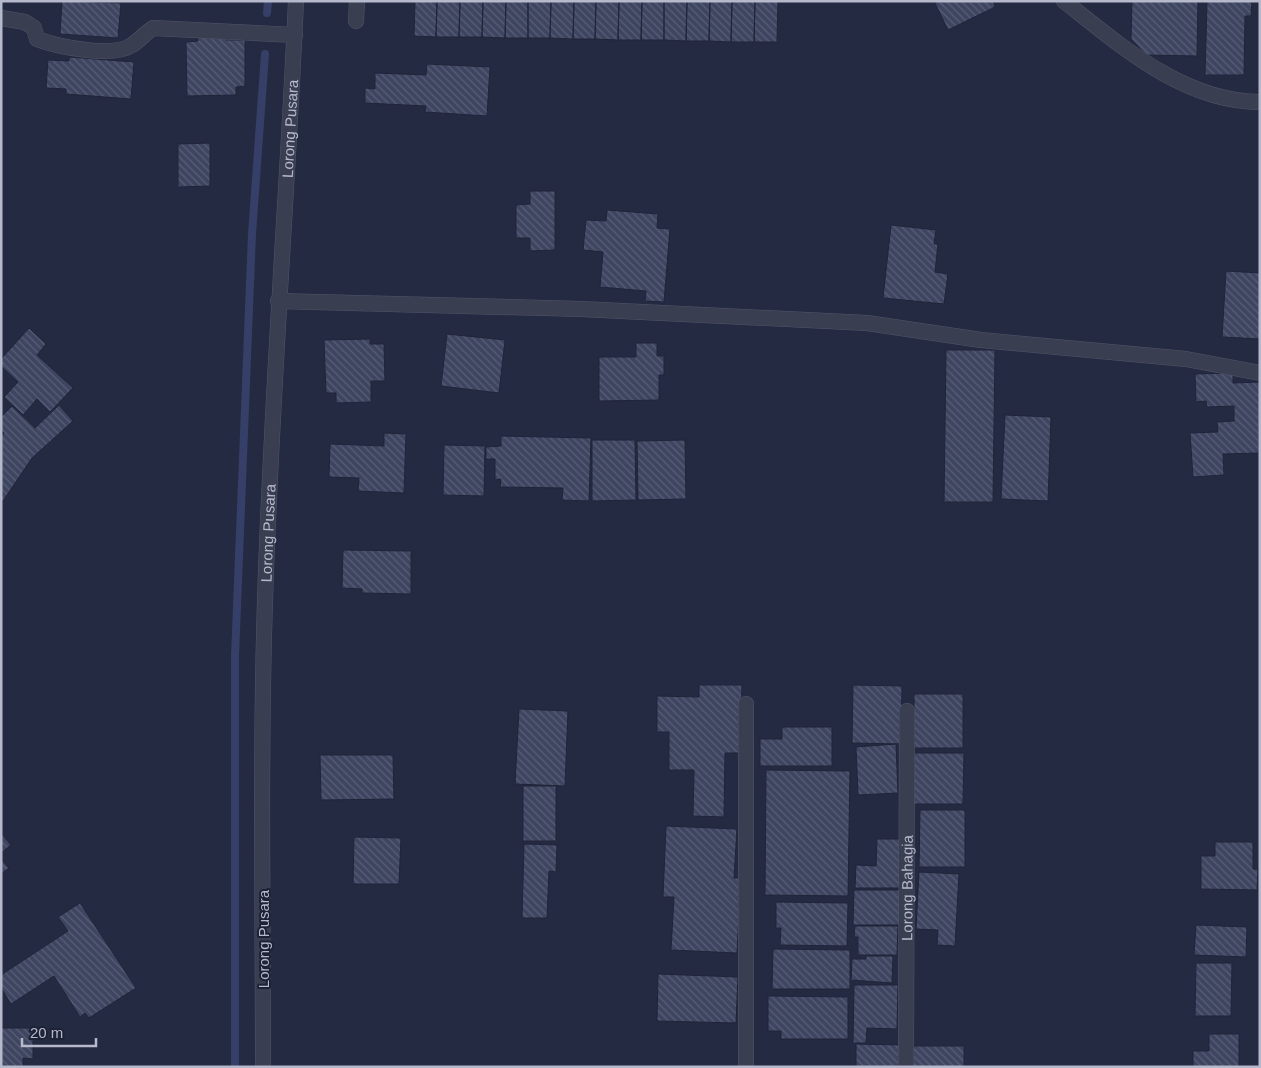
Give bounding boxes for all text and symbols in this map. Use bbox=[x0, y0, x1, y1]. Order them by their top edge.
street label: Lorong Pusara bbox=[278, 78, 301, 178]
street label: Lorong Pusara bbox=[257, 483, 278, 583]
street label: Lorong Bahagia bbox=[898, 834, 915, 941]
street label: Lorong Pusara bbox=[255, 889, 272, 988]
scale bar bbox=[22, 1016, 96, 1048]
text: 20 m bbox=[30, 1024, 63, 1041]

